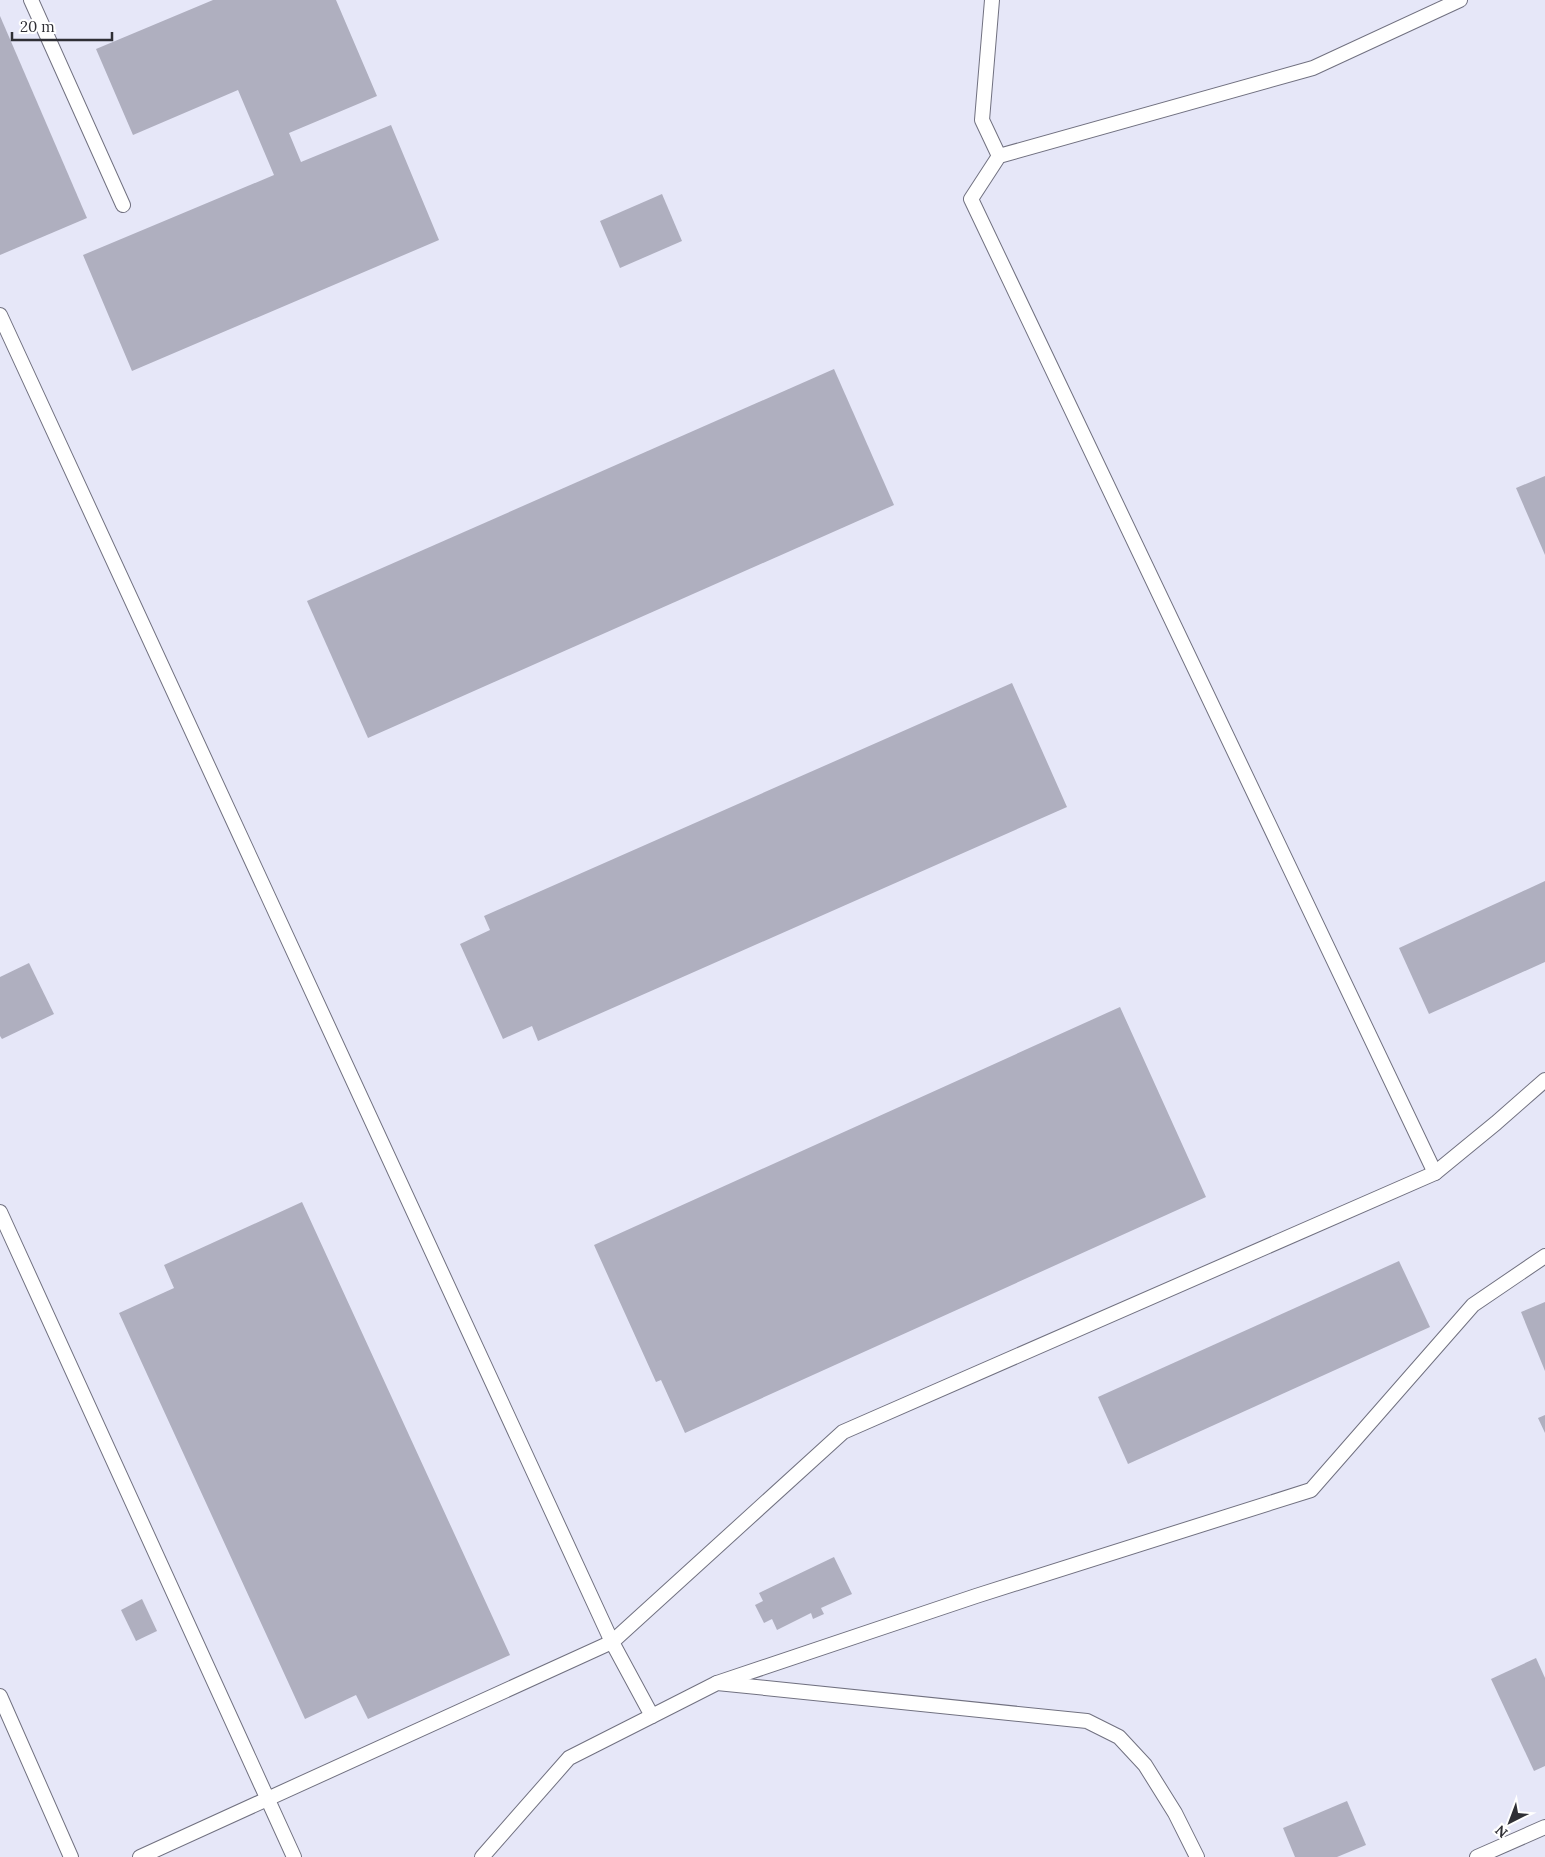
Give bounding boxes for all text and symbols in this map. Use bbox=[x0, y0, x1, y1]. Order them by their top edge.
scale bar bbox=[12, 10, 112, 42]
text: 20 m bbox=[20, 17, 55, 36]
north arrow bbox=[1485, 1797, 1535, 1847]
text: N bbox=[1491, 1821, 1511, 1842]

